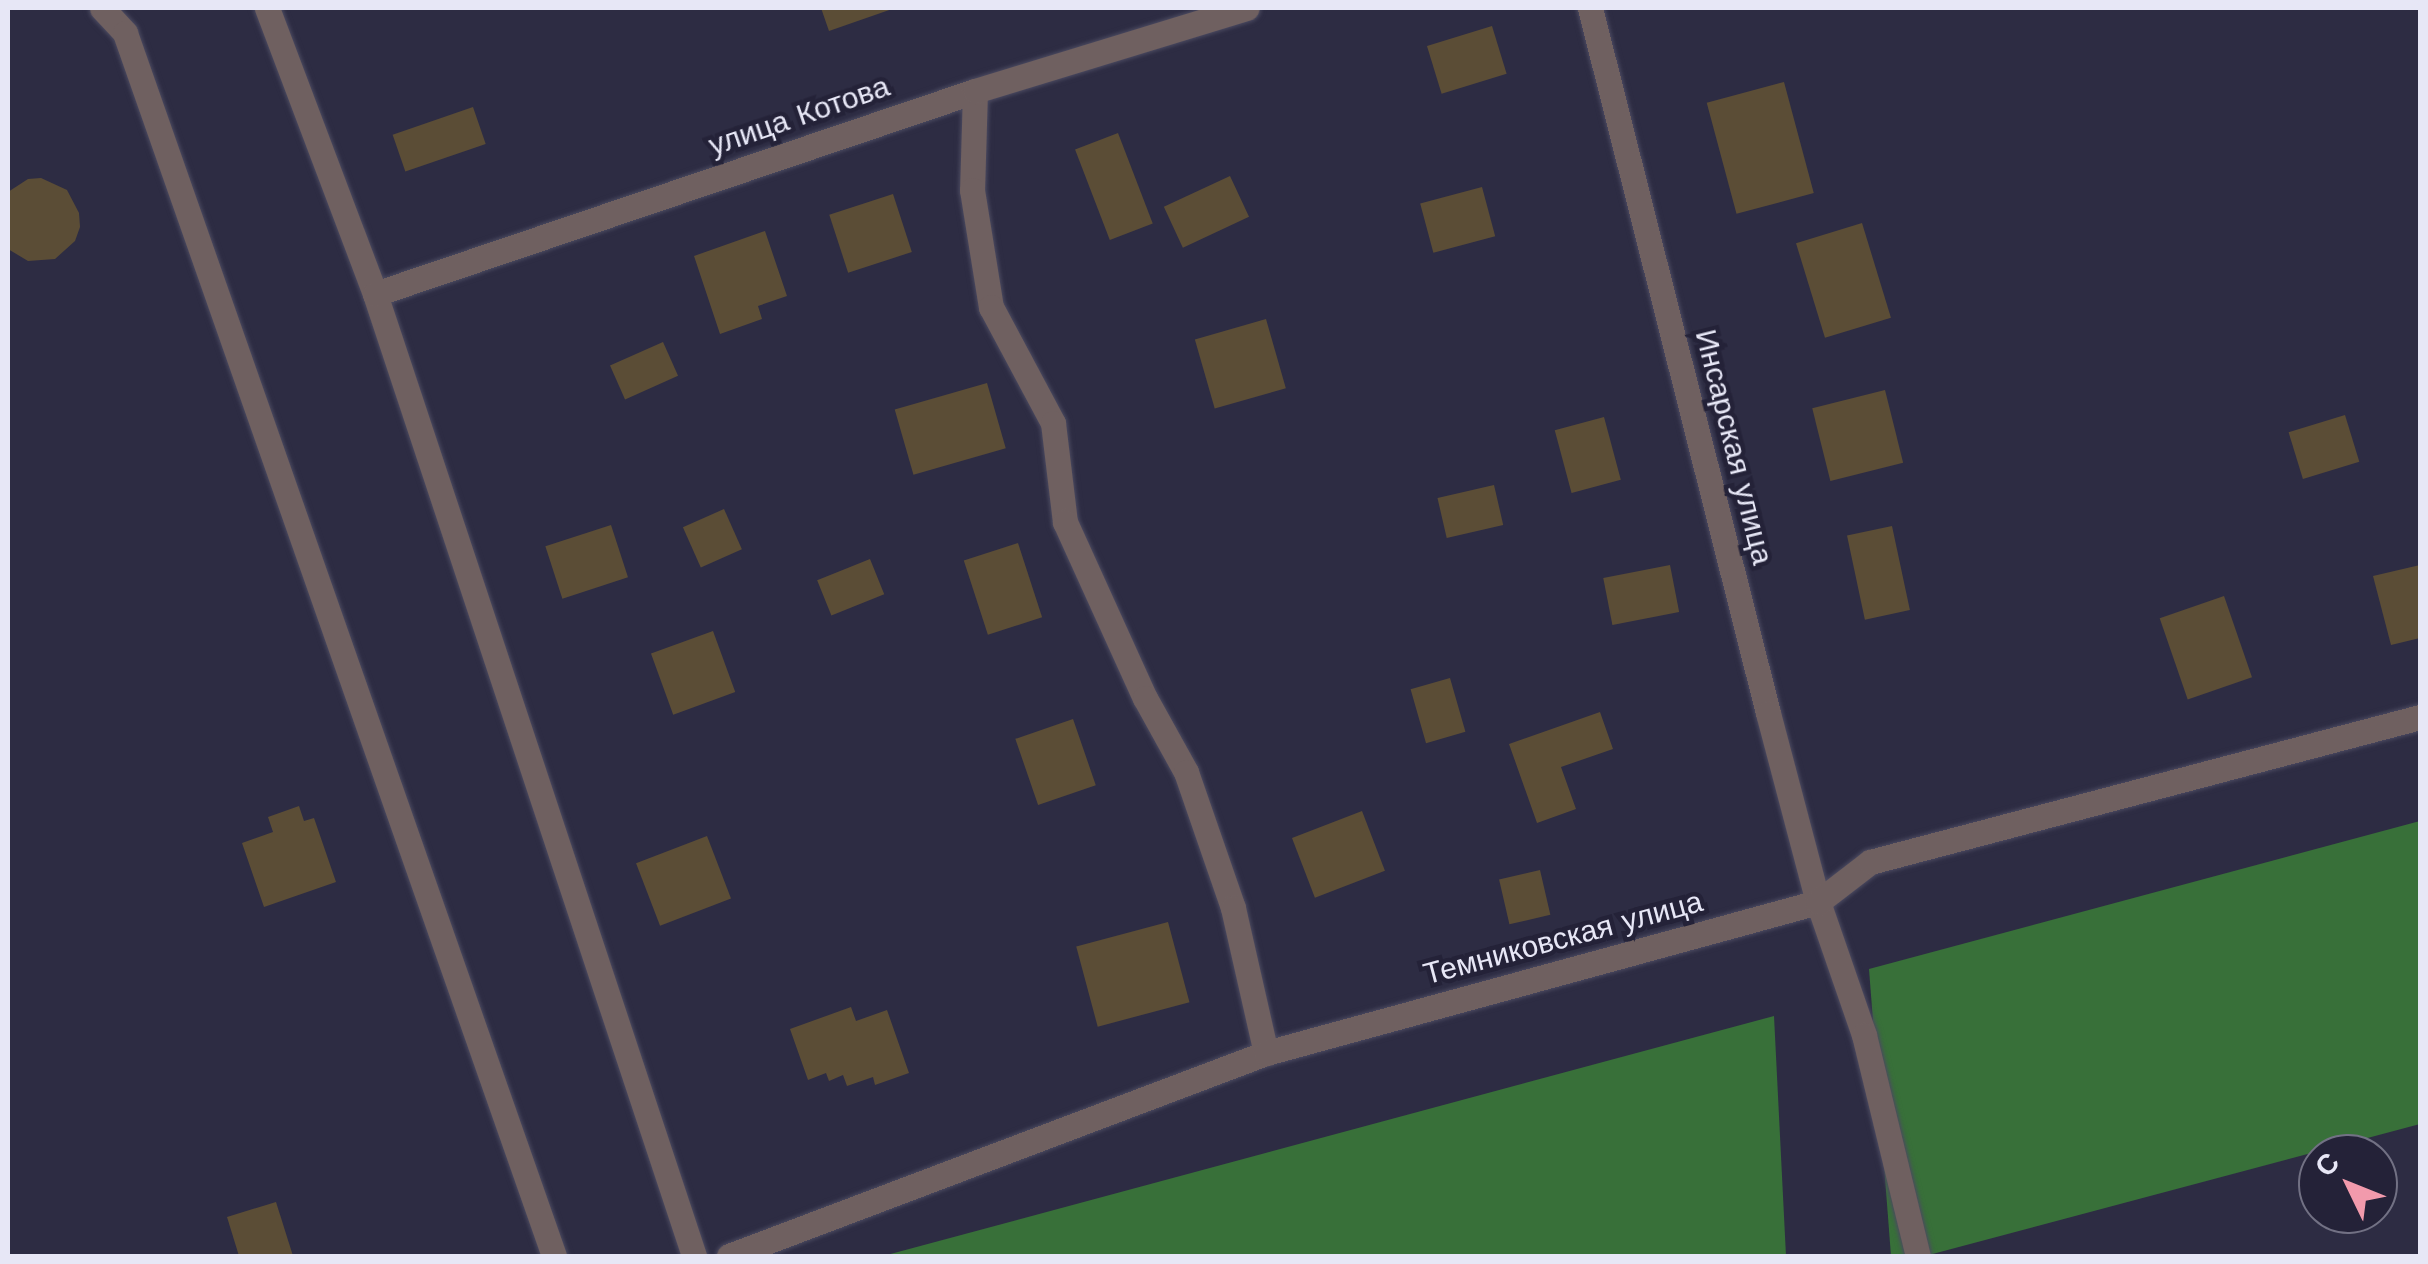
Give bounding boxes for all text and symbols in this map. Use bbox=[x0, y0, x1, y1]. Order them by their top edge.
street label: улица Котова bbox=[704, 68, 894, 164]
street label: Инсарская улица bbox=[1687, 326, 1781, 568]
street label: Темниковская улица bbox=[1420, 883, 1706, 993]
north arrow bbox=[2298, 1134, 2398, 1234]
text: С bbox=[2308, 1146, 2346, 1183]

